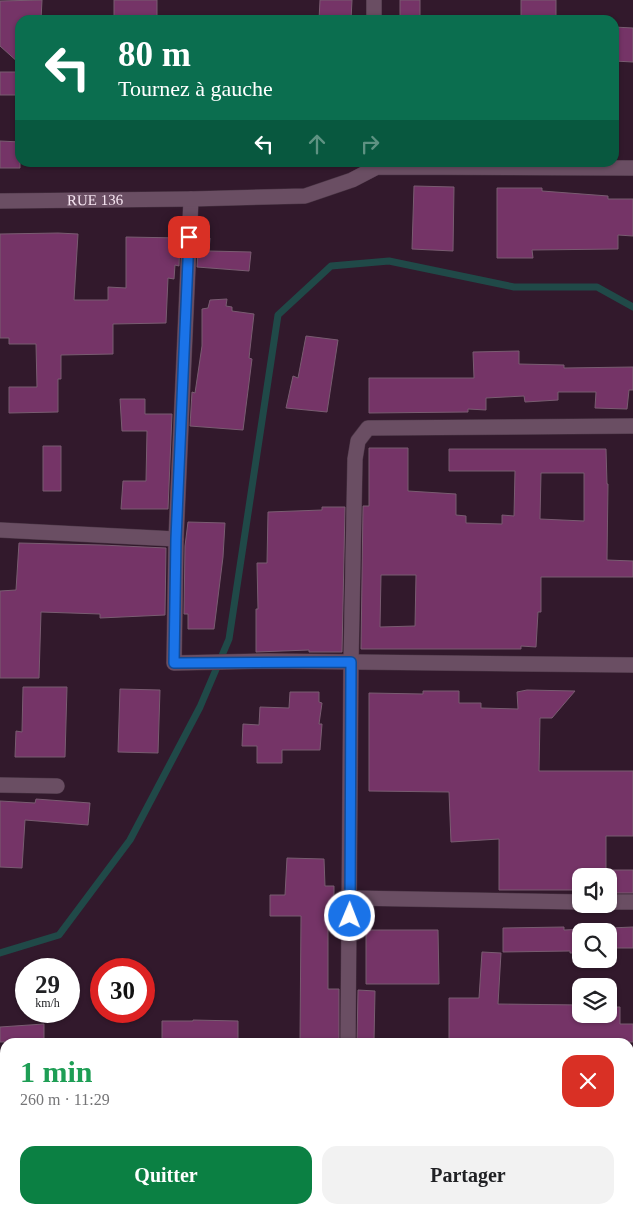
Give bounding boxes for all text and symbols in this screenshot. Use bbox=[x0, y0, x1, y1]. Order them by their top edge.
icon: left bbox=[35, 35, 100, 100]
text: 80 m bbox=[118, 35, 191, 74]
text: Tournez à gauche bbox=[118, 76, 273, 101]
icon: left bbox=[250, 130, 278, 158]
icon: ahead bbox=[303, 130, 331, 158]
icon: right bbox=[356, 130, 384, 158]
street label: RUE 136 bbox=[67, 192, 124, 208]
pin bbox=[168, 216, 210, 258]
icon: arrive bbox=[175, 223, 203, 251]
map controls bbox=[572, 868, 617, 1023]
button: sound bbox=[572, 868, 617, 913]
position arrow bbox=[323, 889, 375, 941]
button: search bbox=[572, 923, 617, 968]
speed limit sign: 30 bbox=[90, 958, 155, 1023]
text: 29 bbox=[35, 971, 60, 998]
button: layers bbox=[572, 978, 617, 1023]
text: km/h bbox=[35, 996, 60, 1010]
text: 1 min bbox=[20, 1055, 93, 1088]
button: close bbox=[562, 1055, 614, 1107]
text: 260 m · 11:29 bbox=[20, 1091, 110, 1108]
button: Quitter bbox=[20, 1146, 312, 1204]
button: Partager bbox=[322, 1146, 614, 1204]

